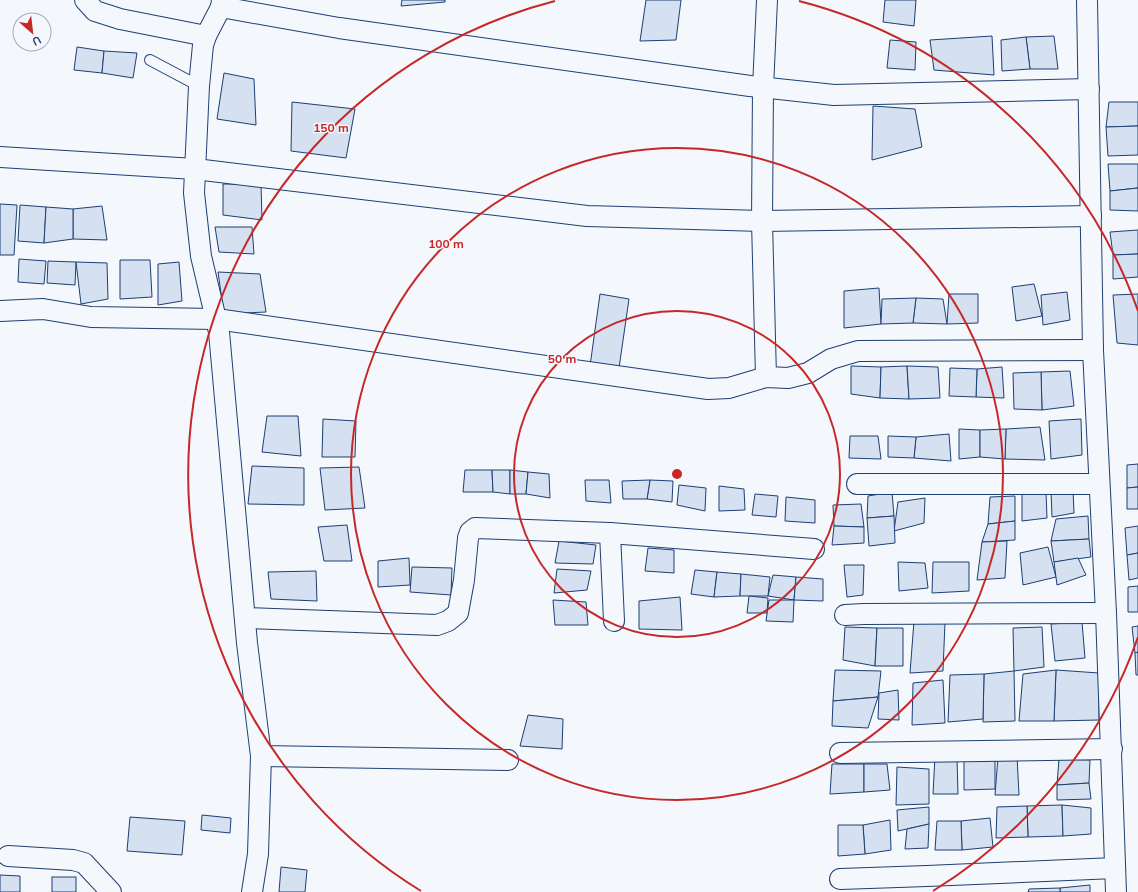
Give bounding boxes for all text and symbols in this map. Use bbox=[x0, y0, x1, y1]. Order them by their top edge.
north arrow bbox=[12, 12, 52, 52]
text: U bbox=[30, 33, 44, 49]
text: 150 m bbox=[313, 120, 349, 135]
text: 100 m bbox=[428, 236, 464, 251]
text: 50 m bbox=[548, 351, 576, 366]
centre of rings bbox=[670, 467, 684, 481]

